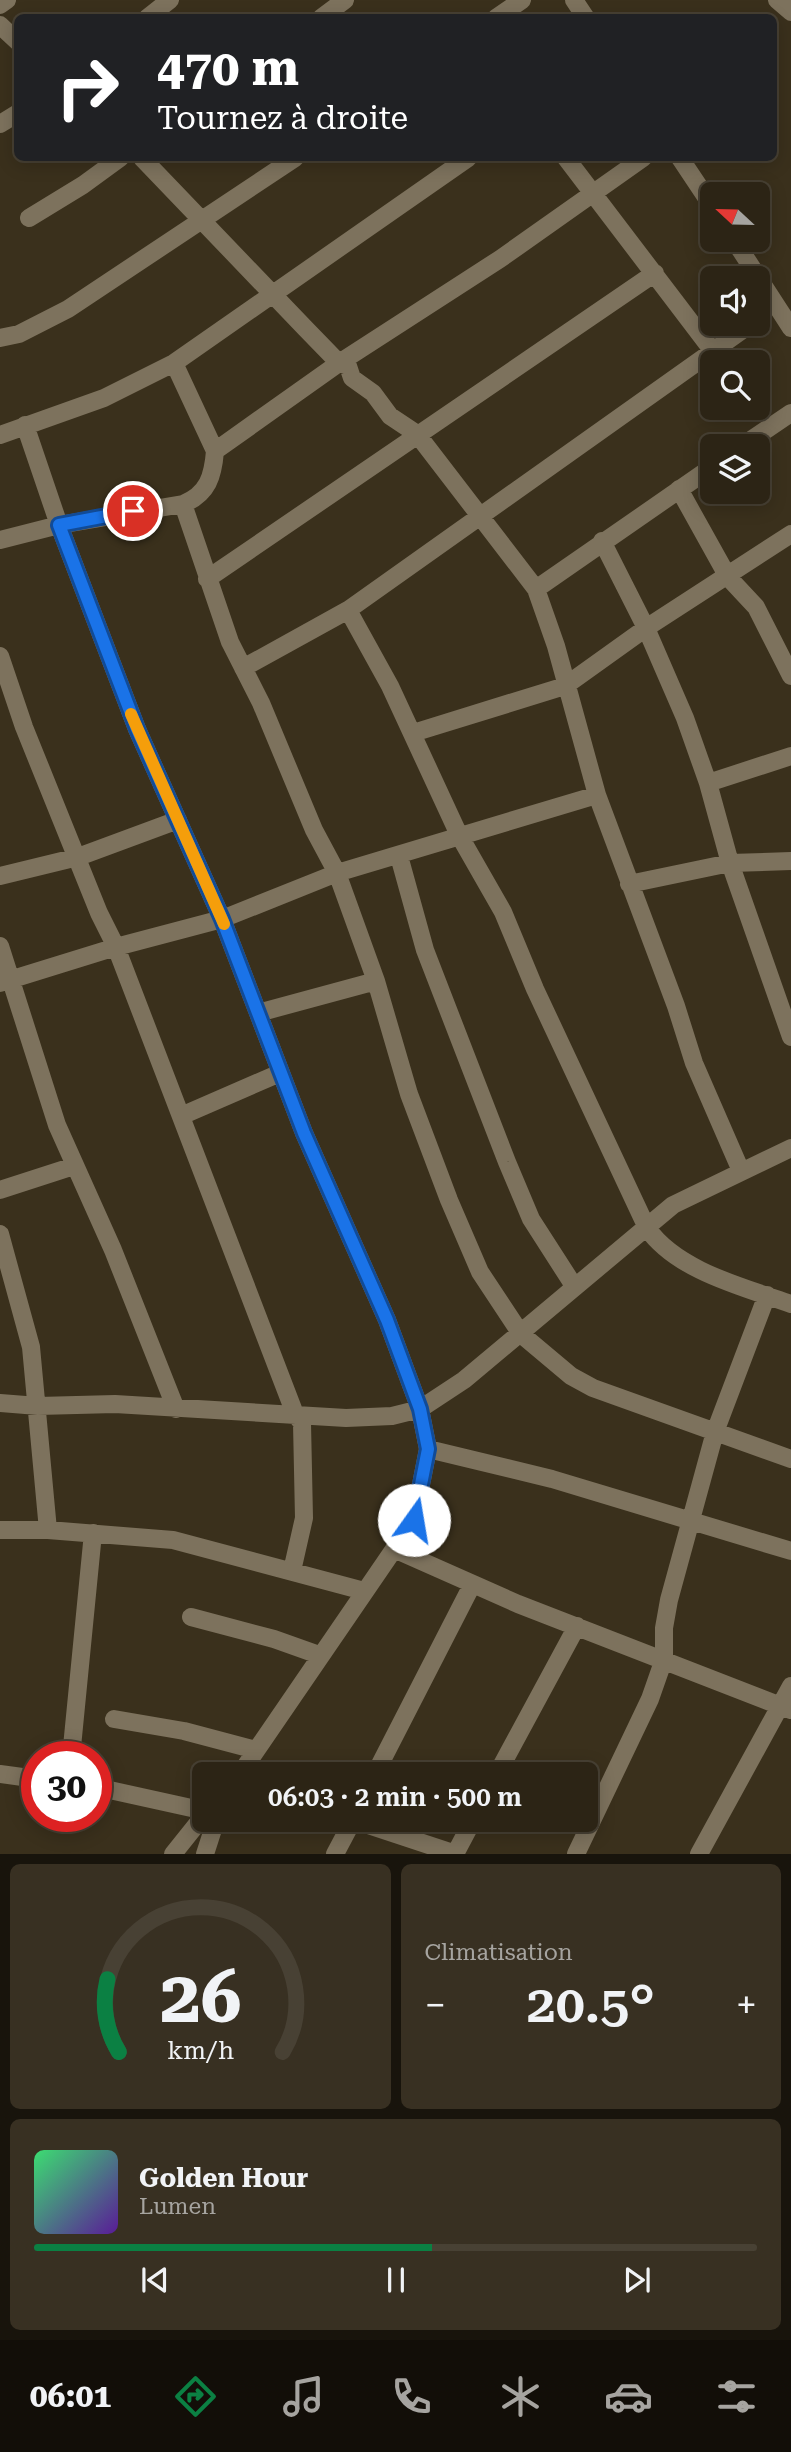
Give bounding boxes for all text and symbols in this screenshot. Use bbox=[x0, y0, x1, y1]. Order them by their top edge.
text: 470 m bbox=[157, 40, 299, 97]
icon: right bbox=[42, 42, 133, 133]
text: Tournez à droite bbox=[157, 99, 408, 137]
north arrow bbox=[700, 182, 770, 252]
map controls bbox=[700, 182, 770, 504]
button: sound bbox=[700, 266, 770, 336]
button: search bbox=[700, 350, 770, 420]
button: layers bbox=[700, 434, 770, 504]
pin bbox=[103, 481, 163, 541]
icon: arrive bbox=[114, 492, 152, 530]
position arrow bbox=[377, 1483, 451, 1557]
speed limit sign: 30 bbox=[21, 1741, 112, 1832]
text: 06:03 · 2 min · 500 m bbox=[268, 1782, 522, 1812]
text: Climatisation bbox=[425, 1939, 573, 1966]
text: 26 bbox=[159, 1956, 241, 2041]
text: 20.5° bbox=[527, 1974, 655, 2035]
text: − bbox=[425, 1983, 446, 2027]
text: + bbox=[736, 1983, 757, 2027]
text: km/h bbox=[167, 2036, 234, 2065]
text: Golden Hour bbox=[139, 2163, 308, 2193]
text: Lumen bbox=[139, 2193, 216, 2220]
icon: previous bbox=[136, 2261, 174, 2299]
icon: pause bbox=[377, 2261, 415, 2299]
icon: next bbox=[618, 2261, 656, 2299]
icon: directions bbox=[171, 2372, 220, 2421]
icon: music bbox=[279, 2372, 328, 2421]
icon: phone bbox=[387, 2372, 436, 2421]
icon: climate bbox=[496, 2372, 545, 2421]
icon: car bbox=[604, 2372, 653, 2421]
icon: filters bbox=[712, 2372, 761, 2421]
text: 06:01 bbox=[30, 2377, 111, 2415]

